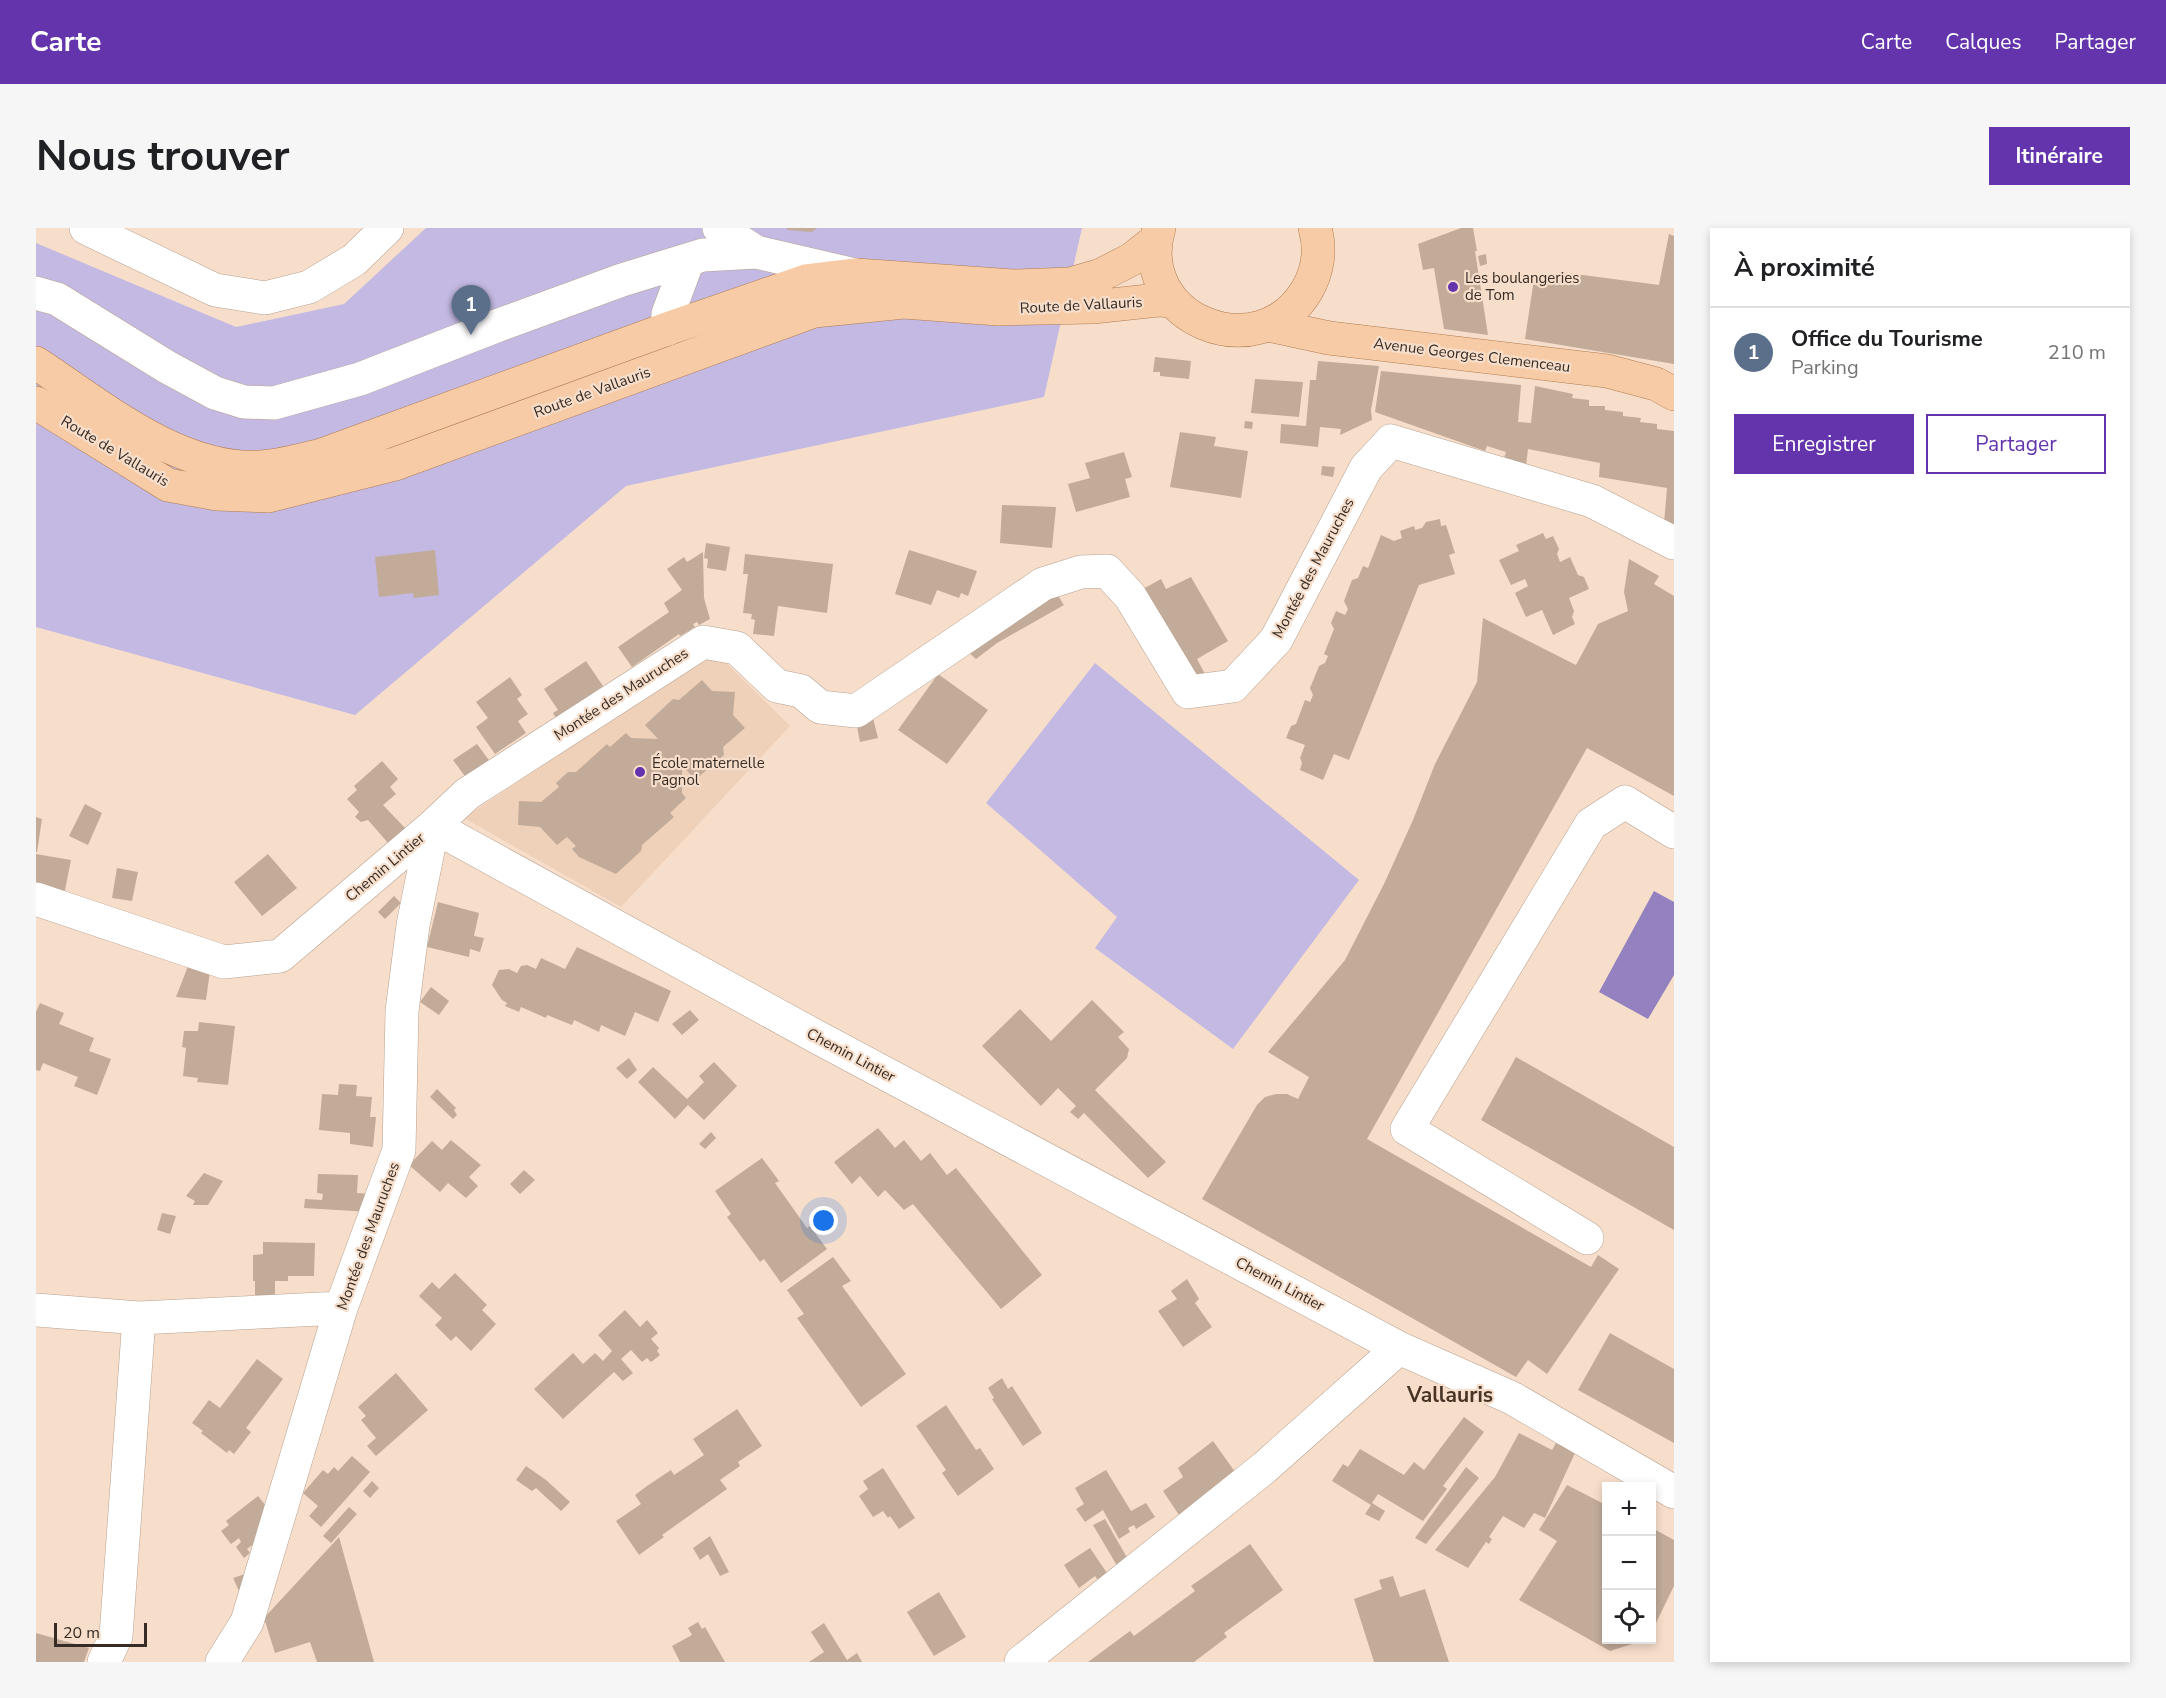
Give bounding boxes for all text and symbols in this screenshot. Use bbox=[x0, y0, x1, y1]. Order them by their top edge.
text: Carte bbox=[30, 23, 101, 61]
text: Carte bbox=[1861, 28, 1912, 56]
text: Calques bbox=[1945, 28, 2022, 56]
text: Partager bbox=[2055, 28, 2136, 56]
button: Itinéraire bbox=[1989, 127, 2130, 185]
text: Nous trouver bbox=[36, 128, 289, 185]
text: À proximité bbox=[1734, 250, 1875, 285]
place label: Les boulangeries de Tom bbox=[1465, 268, 1579, 305]
marker: Les boulangeries de Tom bbox=[1446, 280, 1460, 294]
pin: 1 bbox=[452, 285, 490, 335]
street label: Route de Vallauris bbox=[1019, 292, 1143, 318]
text: Office du Tourisme bbox=[1791, 324, 1983, 354]
street label: Avenue Georges Clemenceau bbox=[1372, 333, 1572, 377]
text: 1 bbox=[1748, 339, 1760, 366]
text: 210 m bbox=[2048, 339, 2106, 366]
text: Parking bbox=[1791, 354, 1859, 381]
street label: Route de Vallauris bbox=[531, 362, 653, 422]
street label: Route de Vallauris bbox=[57, 411, 173, 491]
button: Enregistrer bbox=[1734, 414, 1914, 474]
button: Partager bbox=[1926, 414, 2106, 474]
street label: Montée des Mauruches bbox=[1268, 494, 1358, 642]
street label: Montée des Mauruches bbox=[550, 643, 692, 745]
place label: École maternelle Pagnol bbox=[652, 753, 765, 790]
marker: École maternelle Pagnol bbox=[633, 765, 647, 779]
street label: Chemin Lintier bbox=[341, 828, 429, 906]
street label: Chemin Lintier bbox=[803, 1023, 899, 1087]
street label: Montée des Mauruches bbox=[332, 1159, 404, 1313]
your location bbox=[809, 1206, 838, 1235]
street label: Chemin Lintier bbox=[1232, 1252, 1328, 1316]
district label: Vallauris bbox=[1406, 1381, 1493, 1409]
map controls bbox=[1602, 1482, 1656, 1644]
button: + bbox=[1602, 1482, 1656, 1536]
button: − bbox=[1602, 1536, 1656, 1590]
button: locate bbox=[1602, 1590, 1656, 1644]
scale bar bbox=[54, 1620, 147, 1648]
text: 20 m bbox=[63, 1622, 100, 1644]

